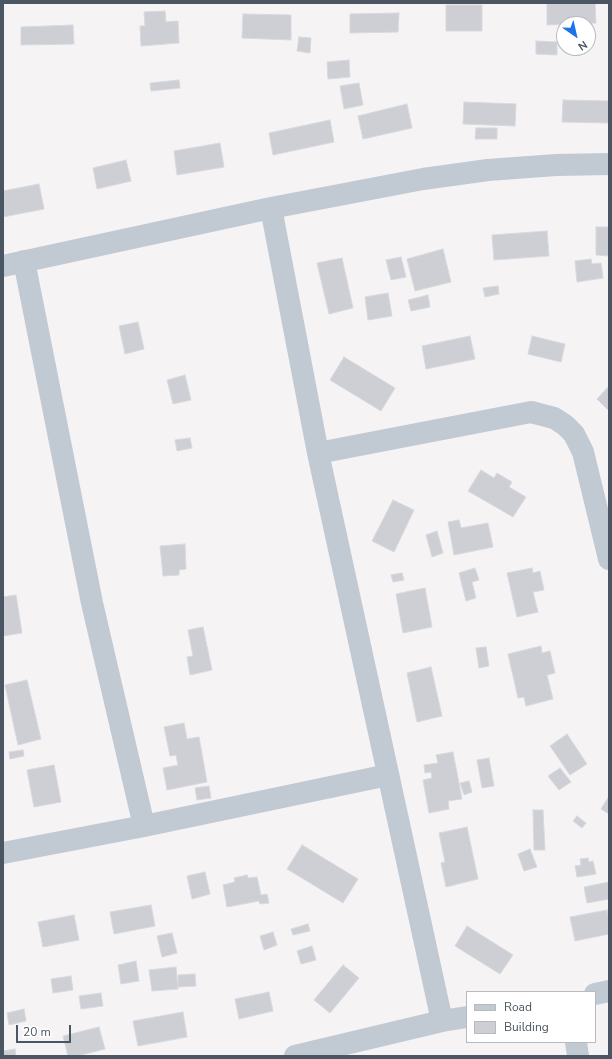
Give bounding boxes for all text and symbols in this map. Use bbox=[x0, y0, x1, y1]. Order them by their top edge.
north arrow bbox=[556, 16, 596, 56]
text: N bbox=[575, 37, 590, 54]
legend bbox=[466, 991, 596, 1043]
text: Road bbox=[504, 999, 532, 1015]
scale bar bbox=[18, 1017, 73, 1043]
text: Building bbox=[504, 1019, 549, 1035]
text: 20 m bbox=[23, 1024, 51, 1040]

